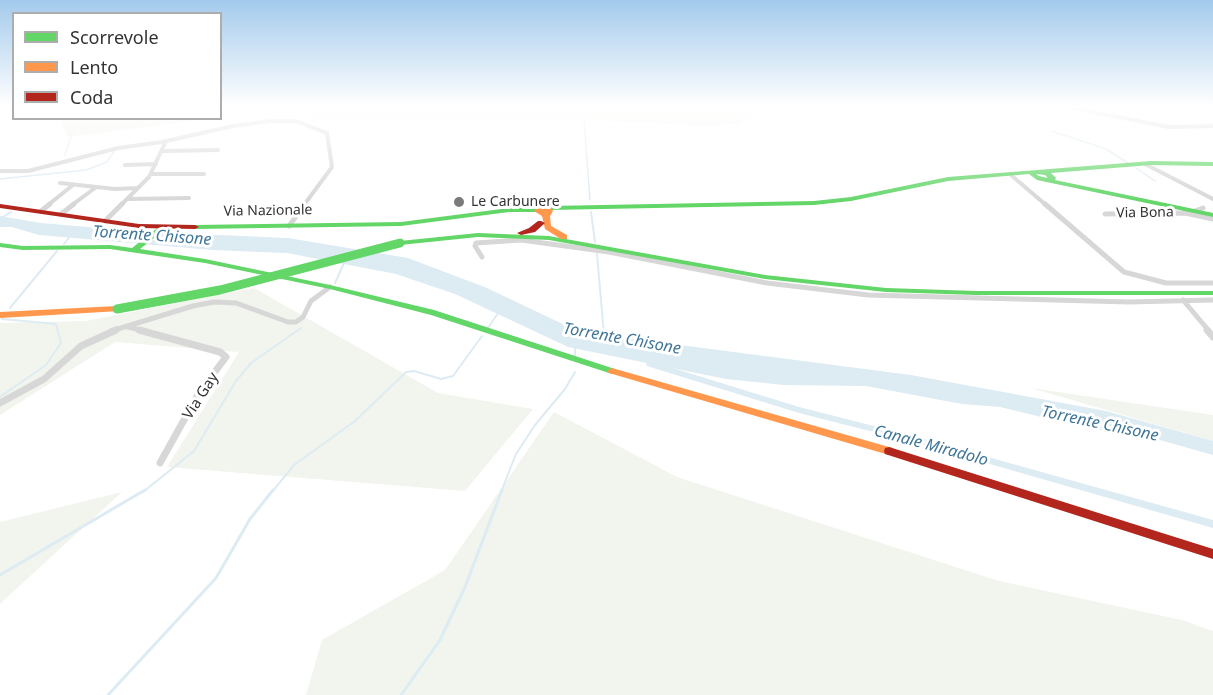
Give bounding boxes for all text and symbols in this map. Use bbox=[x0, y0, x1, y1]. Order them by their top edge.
legend bbox=[12, 12, 222, 120]
text: Scorrevole bbox=[70, 25, 159, 49]
text: Lento bbox=[70, 55, 118, 79]
text: Coda bbox=[70, 85, 113, 109]
place label: Le Carbunere bbox=[471, 194, 560, 210]
marker: Le Carbunere bbox=[452, 195, 466, 209]
street label: Via Nazionale bbox=[224, 202, 312, 220]
street label: Via Bona bbox=[1116, 204, 1174, 222]
water label: Torrente Chisone bbox=[92, 222, 212, 250]
water label: Torrente Chisone bbox=[562, 319, 682, 359]
street label: Via Gay bbox=[179, 369, 223, 423]
water label: Torrente Chisone bbox=[1040, 402, 1160, 446]
water label: Canale Miradolo bbox=[872, 422, 990, 470]

